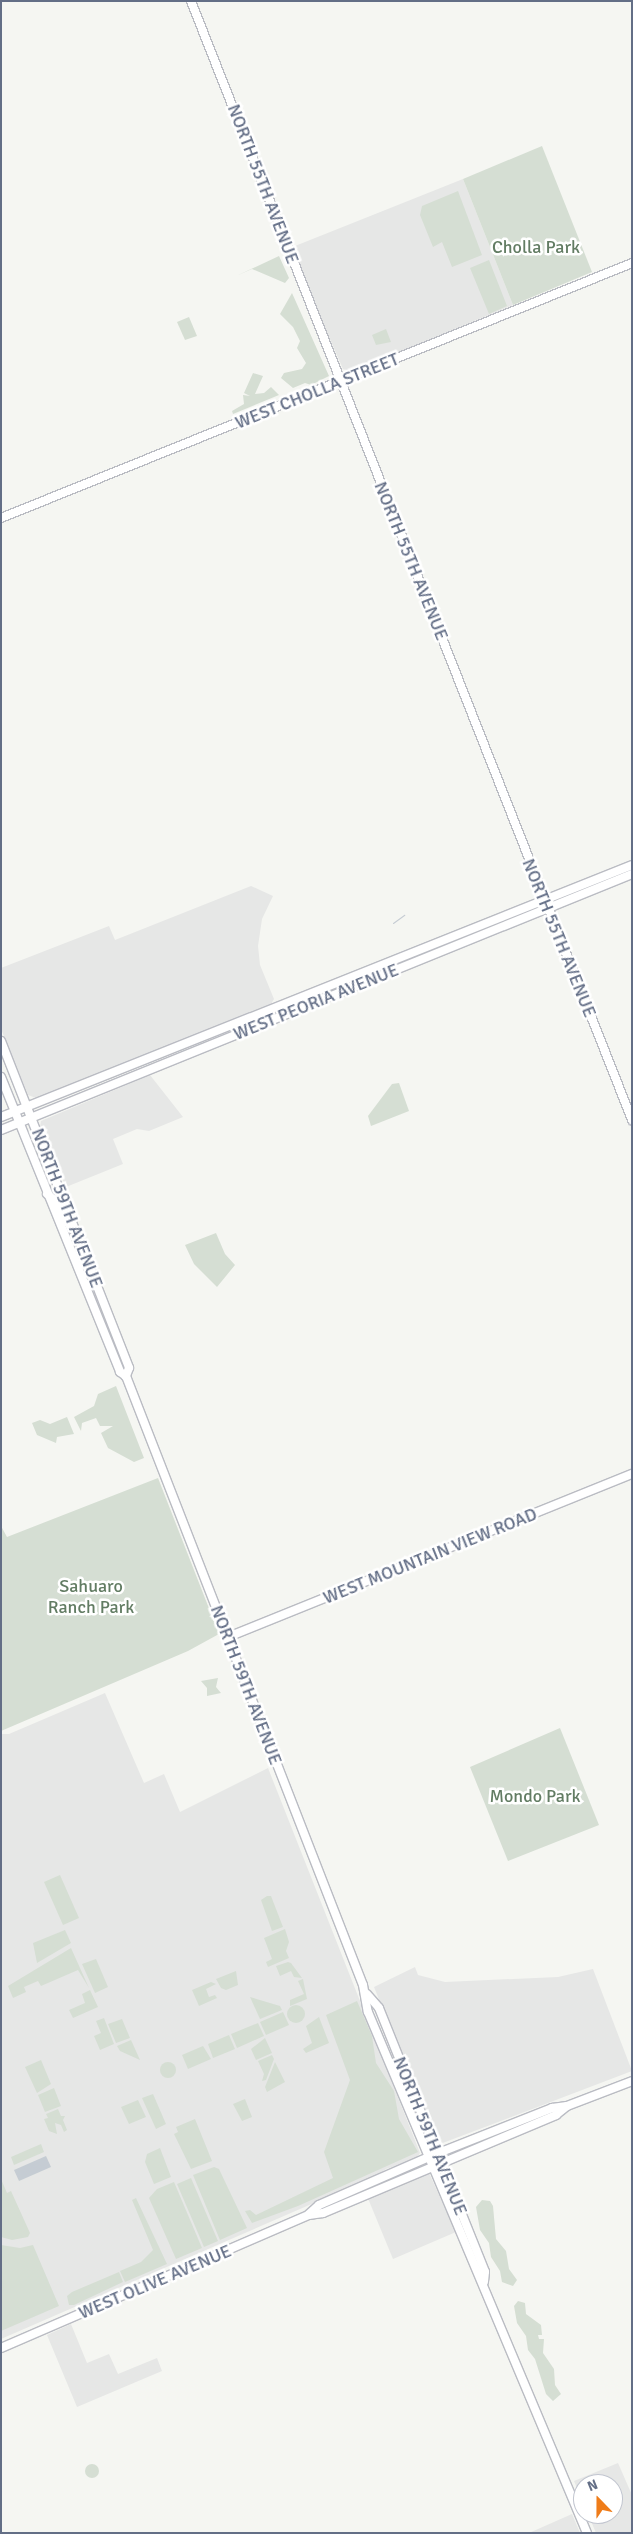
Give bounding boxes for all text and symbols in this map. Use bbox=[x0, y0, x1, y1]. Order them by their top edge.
street label: NORTH 55TH AVENUE bbox=[223, 101, 303, 267]
park label: Cholla Park bbox=[492, 236, 580, 258]
street label: WEST CHOLLA STREET bbox=[232, 348, 402, 434]
street label: NORTH 55TH AVENUE bbox=[369, 479, 453, 643]
street label: NORTH 55TH AVENUE bbox=[517, 856, 601, 1020]
street label: WEST PEORIA AVENUE bbox=[230, 959, 402, 1045]
street label: NORTH 59TH AVENUE bbox=[27, 1125, 107, 1291]
street label: WEST MOUNTAIN VIEW ROAD bbox=[320, 1503, 540, 1609]
park label: Sahuaro Ranch Park bbox=[48, 1576, 134, 1618]
street label: NORTH 59TH AVENUE bbox=[206, 1602, 286, 1768]
park label: Mondo Park bbox=[489, 1785, 581, 1807]
street label: NORTH 59TH AVENUE bbox=[388, 2054, 472, 2218]
street label: WEST OLIVE AVENUE bbox=[75, 2240, 235, 2324]
north arrow bbox=[573, 2474, 623, 2524]
text: N bbox=[585, 2476, 600, 2495]

